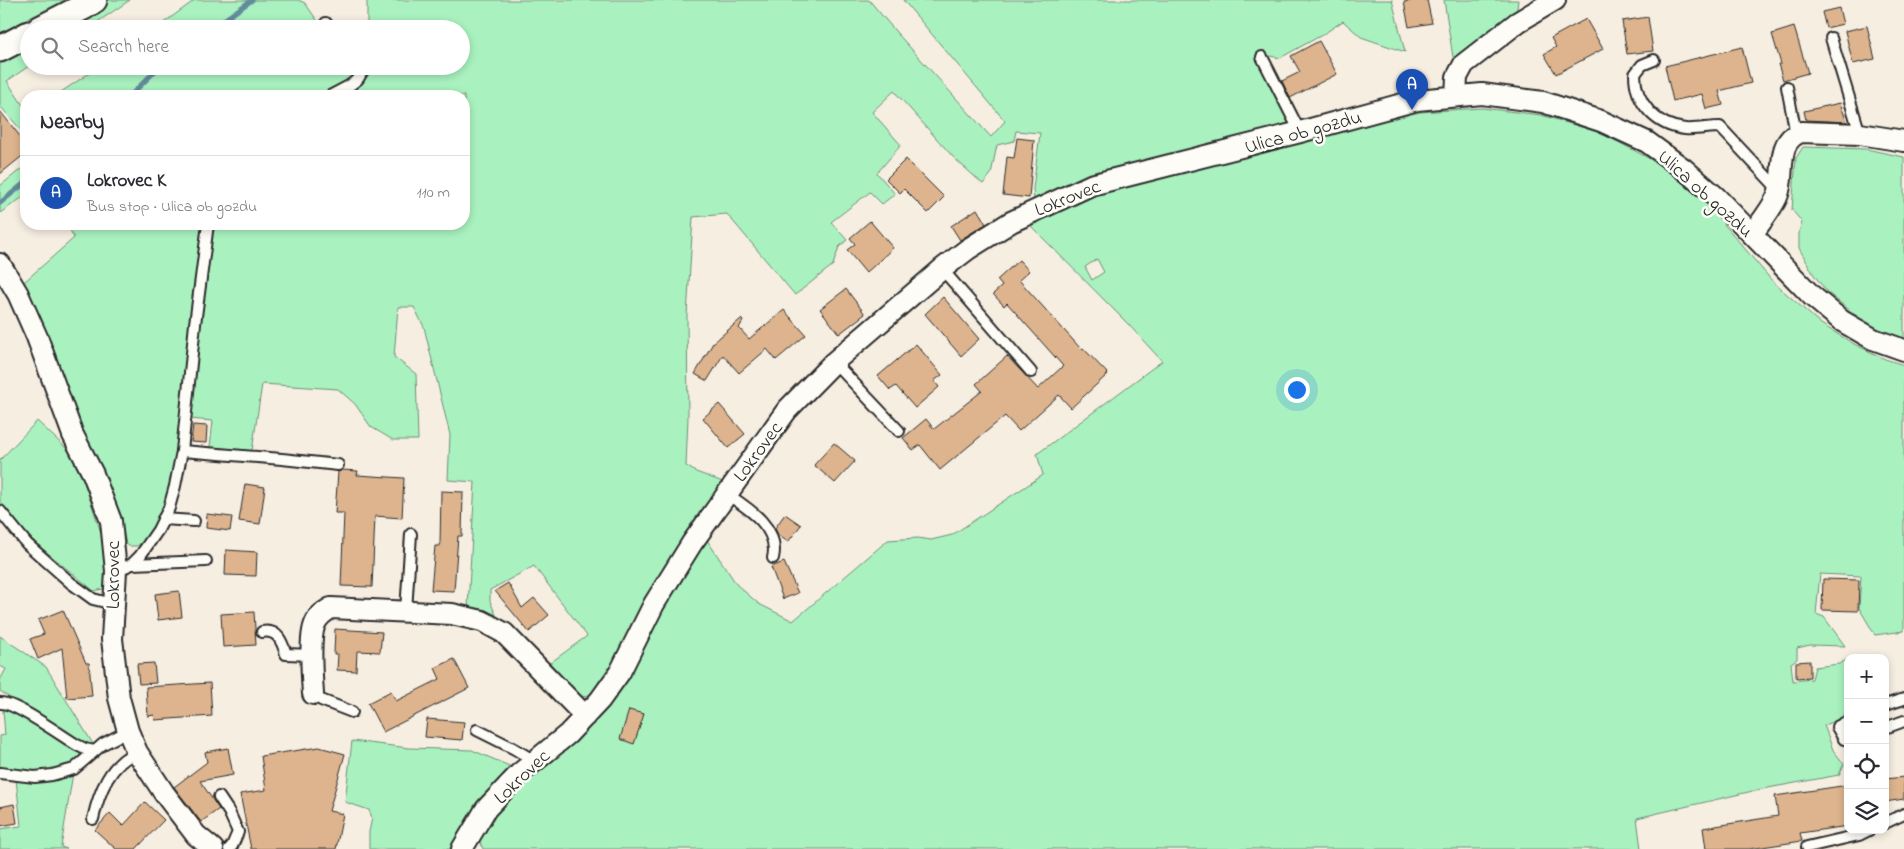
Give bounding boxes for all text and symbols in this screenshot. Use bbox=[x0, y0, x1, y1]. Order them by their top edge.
search box bbox=[20, 20, 470, 75]
icon: search bbox=[38, 34, 66, 62]
text: Search here bbox=[78, 34, 169, 61]
pin: A bbox=[1396, 69, 1428, 110]
street label: Ulica ob gozdu bbox=[1242, 104, 1366, 164]
text: Nearby bbox=[40, 108, 104, 138]
street label: Ulica ob gozdu bbox=[1649, 144, 1759, 247]
text: Lokrovec K bbox=[87, 168, 166, 195]
street label: Lokrovec bbox=[1031, 173, 1105, 226]
text: A bbox=[51, 181, 61, 205]
text: 110 m bbox=[416, 181, 450, 205]
text: Bus stop · Ulica ob gozdu bbox=[87, 195, 257, 219]
your location bbox=[1284, 377, 1310, 403]
street label: Lokrovec bbox=[727, 416, 791, 489]
street label: Lokrovec bbox=[100, 541, 129, 609]
map controls bbox=[1844, 654, 1889, 834]
button: + bbox=[1844, 654, 1889, 699]
button: − bbox=[1844, 699, 1889, 744]
street label: Lokrovec bbox=[488, 743, 558, 812]
button: locate bbox=[1844, 744, 1889, 789]
button: layers bbox=[1844, 789, 1889, 834]

